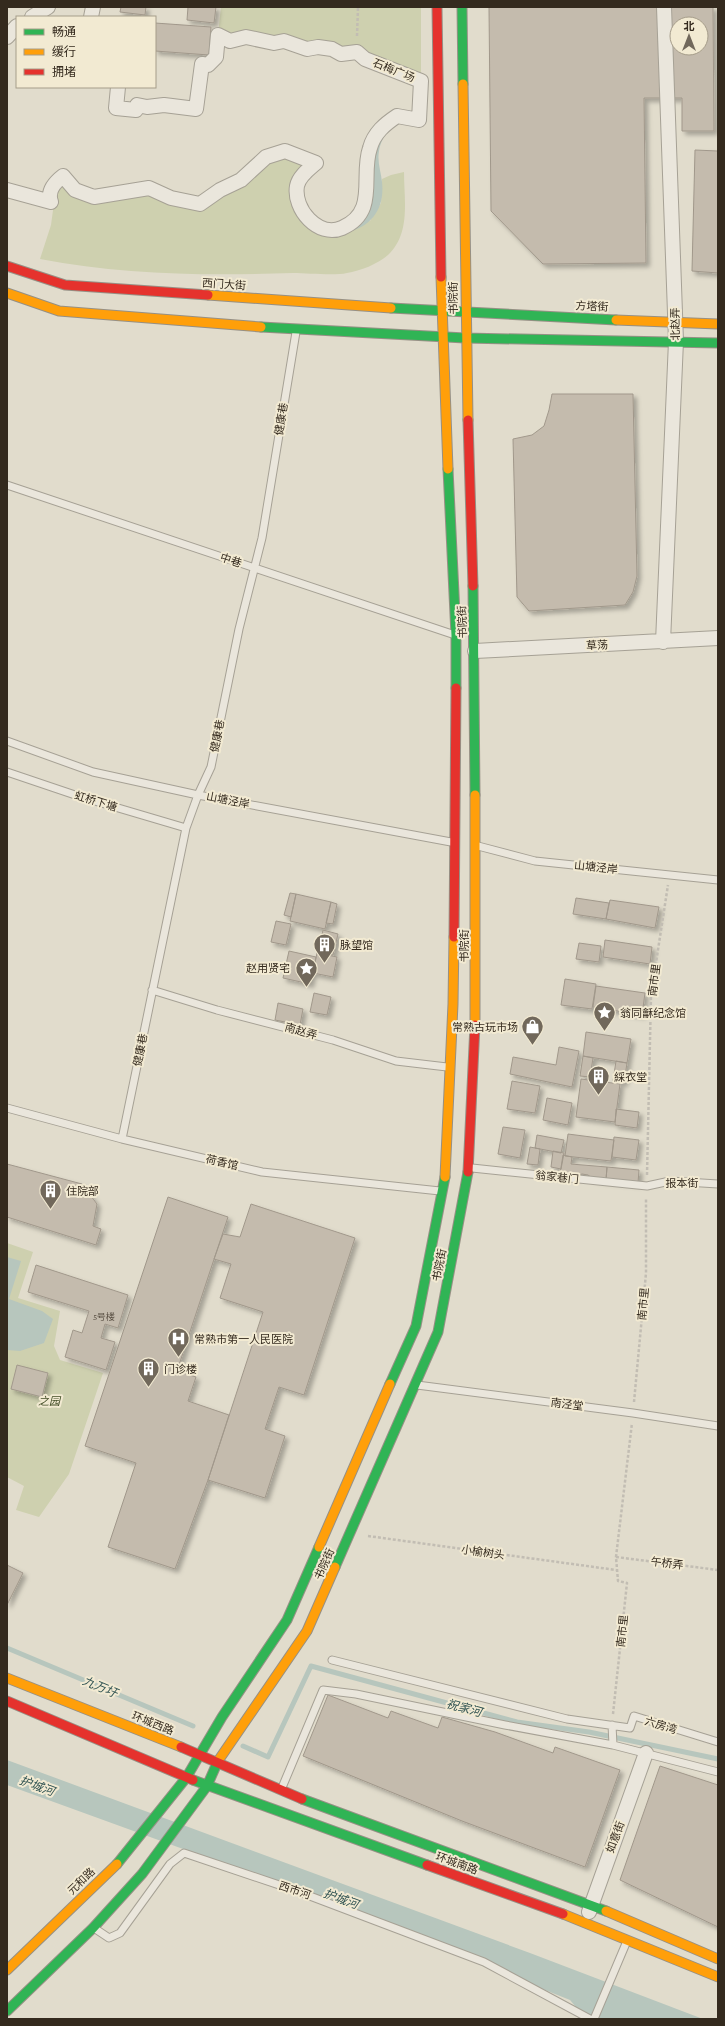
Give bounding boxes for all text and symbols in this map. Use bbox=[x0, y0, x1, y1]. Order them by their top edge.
legend bbox=[16, 16, 156, 88]
north arrow bbox=[669, 16, 709, 56]
text: 北 bbox=[684, 20, 695, 32]
text: 畅通 bbox=[52, 25, 76, 39]
text: 缓行 bbox=[52, 45, 76, 59]
street label: 石梅广场 bbox=[371, 56, 417, 84]
text: 拥堵 bbox=[52, 65, 76, 79]
street label: 西门大街 bbox=[202, 276, 246, 292]
street label: 书院街 bbox=[447, 281, 459, 315]
street label: 方塔街 bbox=[575, 299, 609, 313]
street label: 北赵弄 bbox=[669, 307, 681, 341]
street label: 健康巷 bbox=[272, 402, 290, 436]
street label: 中巷 bbox=[219, 551, 243, 569]
street label: 书院街 bbox=[455, 605, 469, 639]
street label: 草荡 bbox=[586, 638, 608, 652]
street label: 健康巷 bbox=[208, 719, 226, 753]
street label: 虹桥下塘 bbox=[73, 789, 119, 813]
street label: 山塘泾岸 bbox=[205, 790, 251, 810]
street label: 山塘泾岸 bbox=[573, 859, 619, 875]
street label: 书院街 bbox=[458, 930, 470, 963]
building icon: 脉望馆 bbox=[312, 932, 338, 965]
place label: 脉望馆 bbox=[340, 939, 373, 951]
place icon: 赵用贤宅 bbox=[293, 955, 319, 988]
place label: 赵用贤宅 bbox=[246, 962, 290, 974]
street label: 南市里 bbox=[646, 963, 662, 997]
place icon: 翁同龢纪念馆 bbox=[591, 1000, 617, 1033]
place label: 翁同龢纪念馆 bbox=[620, 1007, 686, 1019]
shop icon: 常熟古玩市场 bbox=[520, 1014, 546, 1047]
street label: 南赵弄 bbox=[283, 1021, 319, 1041]
place label: 常熟古玩市场 bbox=[452, 1021, 518, 1033]
street label: 健康巷 bbox=[131, 1033, 149, 1067]
building icon: 綵衣堂 bbox=[585, 1064, 611, 1097]
place label: 綵衣堂 bbox=[614, 1071, 647, 1083]
street label: 荷香馆 bbox=[205, 1152, 239, 1172]
street label: 翁家巷门 bbox=[534, 1169, 580, 1185]
street label: 报本街 bbox=[665, 1177, 699, 1189]
building icon: 住院部 bbox=[38, 1178, 64, 1211]
place label: 住院部 bbox=[66, 1185, 99, 1197]
street label: 书院街 bbox=[430, 1248, 448, 1282]
street label: 南市里 bbox=[636, 1287, 650, 1321]
house number: 5号楼 bbox=[93, 1312, 115, 1322]
hospital icon: 常熟市第一人民医院 bbox=[166, 1326, 192, 1359]
place label: 常熟市第一人民医院 bbox=[194, 1333, 293, 1345]
building icon: 门诊楼 bbox=[135, 1356, 161, 1389]
place label: 门诊楼 bbox=[164, 1363, 197, 1375]
park label: 之园 bbox=[38, 1395, 62, 1407]
street label: 南泾堂 bbox=[550, 1396, 584, 1412]
street label: 小榆树头 bbox=[460, 1543, 506, 1561]
street label: 书院街 bbox=[312, 1546, 336, 1582]
street label: 午桥弄 bbox=[650, 1555, 684, 1571]
street label: 南市里 bbox=[614, 1614, 630, 1648]
water label: 九万圩 bbox=[81, 1674, 121, 1701]
water label: 祝家河 bbox=[445, 1697, 485, 1720]
street label: 环城西路 bbox=[130, 1709, 176, 1737]
street label: 六房湾 bbox=[643, 1714, 679, 1736]
water label: 护城河 bbox=[18, 1773, 58, 1799]
street label: 如意街 bbox=[604, 1819, 626, 1855]
street label: 环城南路 bbox=[434, 1850, 480, 1876]
street label: 元和路 bbox=[65, 1865, 97, 1897]
street label: 西市河 bbox=[277, 1879, 313, 1901]
water label: 护城河 bbox=[322, 1886, 362, 1912]

